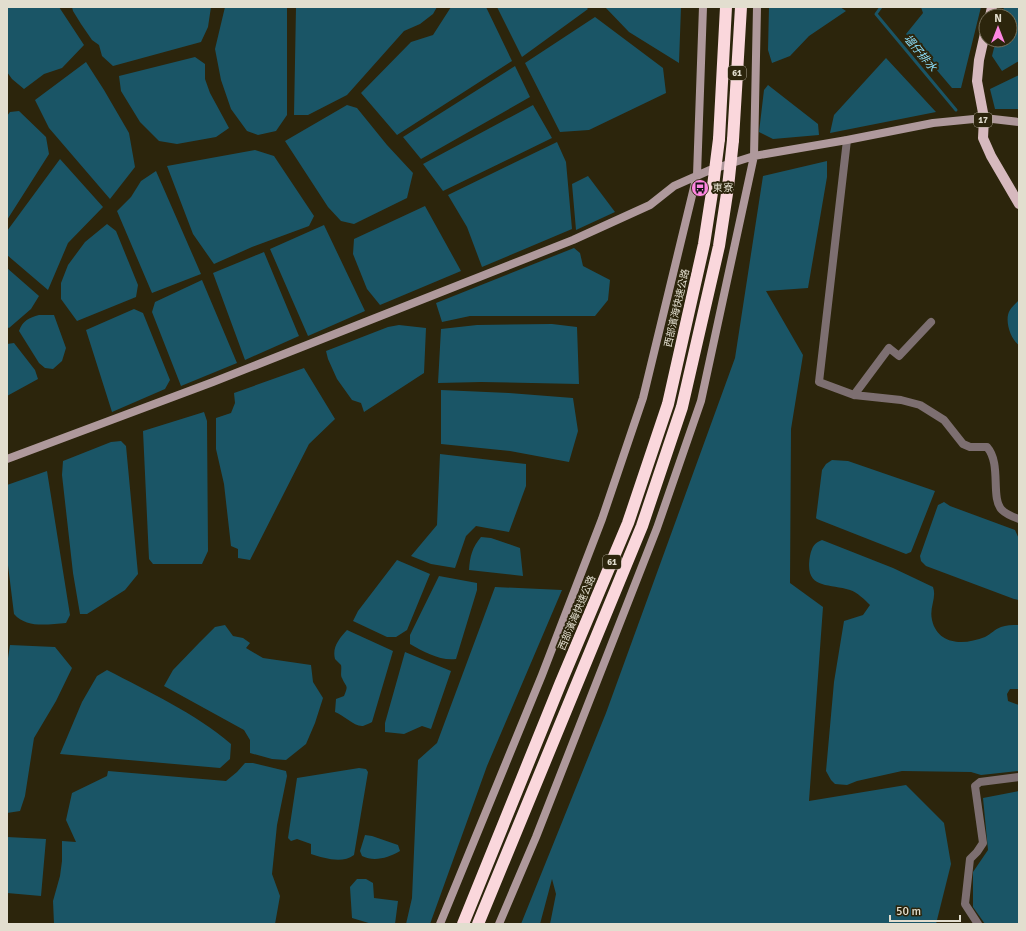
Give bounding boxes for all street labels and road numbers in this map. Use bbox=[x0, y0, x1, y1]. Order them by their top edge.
road number: 61 bbox=[728, 66, 746, 80]
road number: 17 bbox=[974, 113, 992, 127]
street label: 西部濱海快速公路 bbox=[662, 268, 692, 348]
road number: 61 bbox=[603, 555, 621, 569]
street label: 西部濱海快速公路 bbox=[556, 574, 598, 652]

